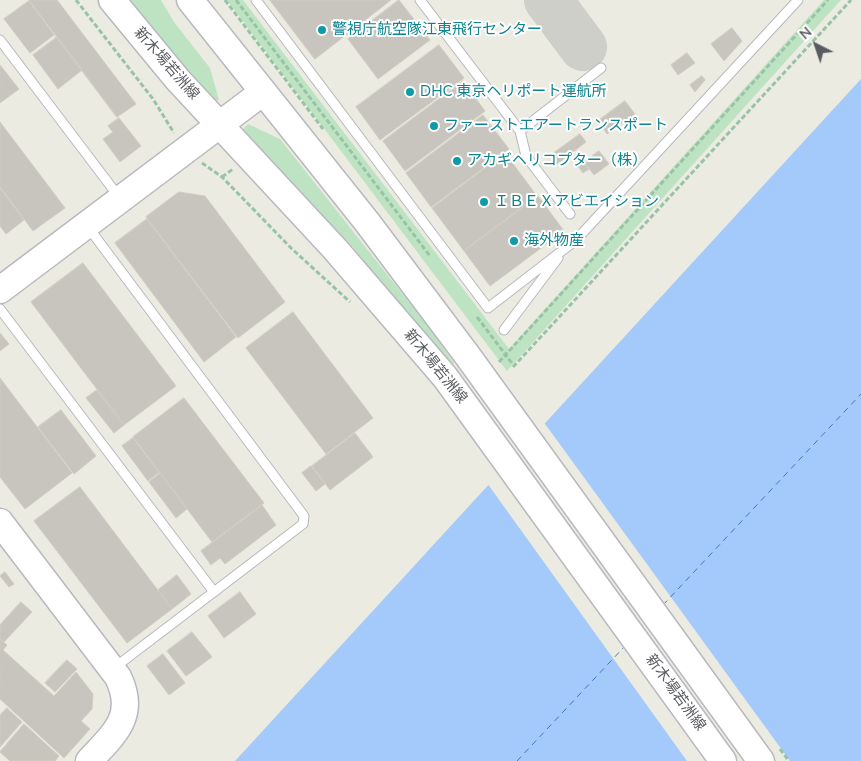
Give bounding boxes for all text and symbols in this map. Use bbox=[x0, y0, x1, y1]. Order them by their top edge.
north arrow bbox=[791, 20, 841, 70]
place label: 警視庁航空隊江東飛行センター bbox=[332, 21, 542, 39]
text: N bbox=[796, 23, 816, 44]
street label: 新木場若洲線 bbox=[130, 24, 202, 104]
marker: 警視庁航空隊江東飛行センター bbox=[316, 24, 328, 36]
place label: DHC 東京ヘリポート運航所 bbox=[420, 83, 606, 101]
marker: DHC 東京ヘリポート運航所 bbox=[404, 86, 416, 98]
place label: ファーストエアートランスポート bbox=[444, 117, 668, 135]
marker: ファーストエアートランスポート bbox=[428, 120, 440, 132]
place label: アカギヘリコプター（株） bbox=[467, 152, 647, 170]
marker: アカギヘリコプター（株） bbox=[451, 155, 463, 167]
place label: ＩＢＥＸアビエイション bbox=[494, 193, 659, 211]
marker: ＩＢＥＸアビエイション bbox=[478, 196, 490, 208]
place label: 海外物産 bbox=[524, 232, 584, 250]
marker: 海外物産 bbox=[508, 235, 520, 247]
street label: 新木場若洲線 bbox=[400, 326, 470, 408]
street label: 新木場若洲線 bbox=[641, 651, 709, 735]

